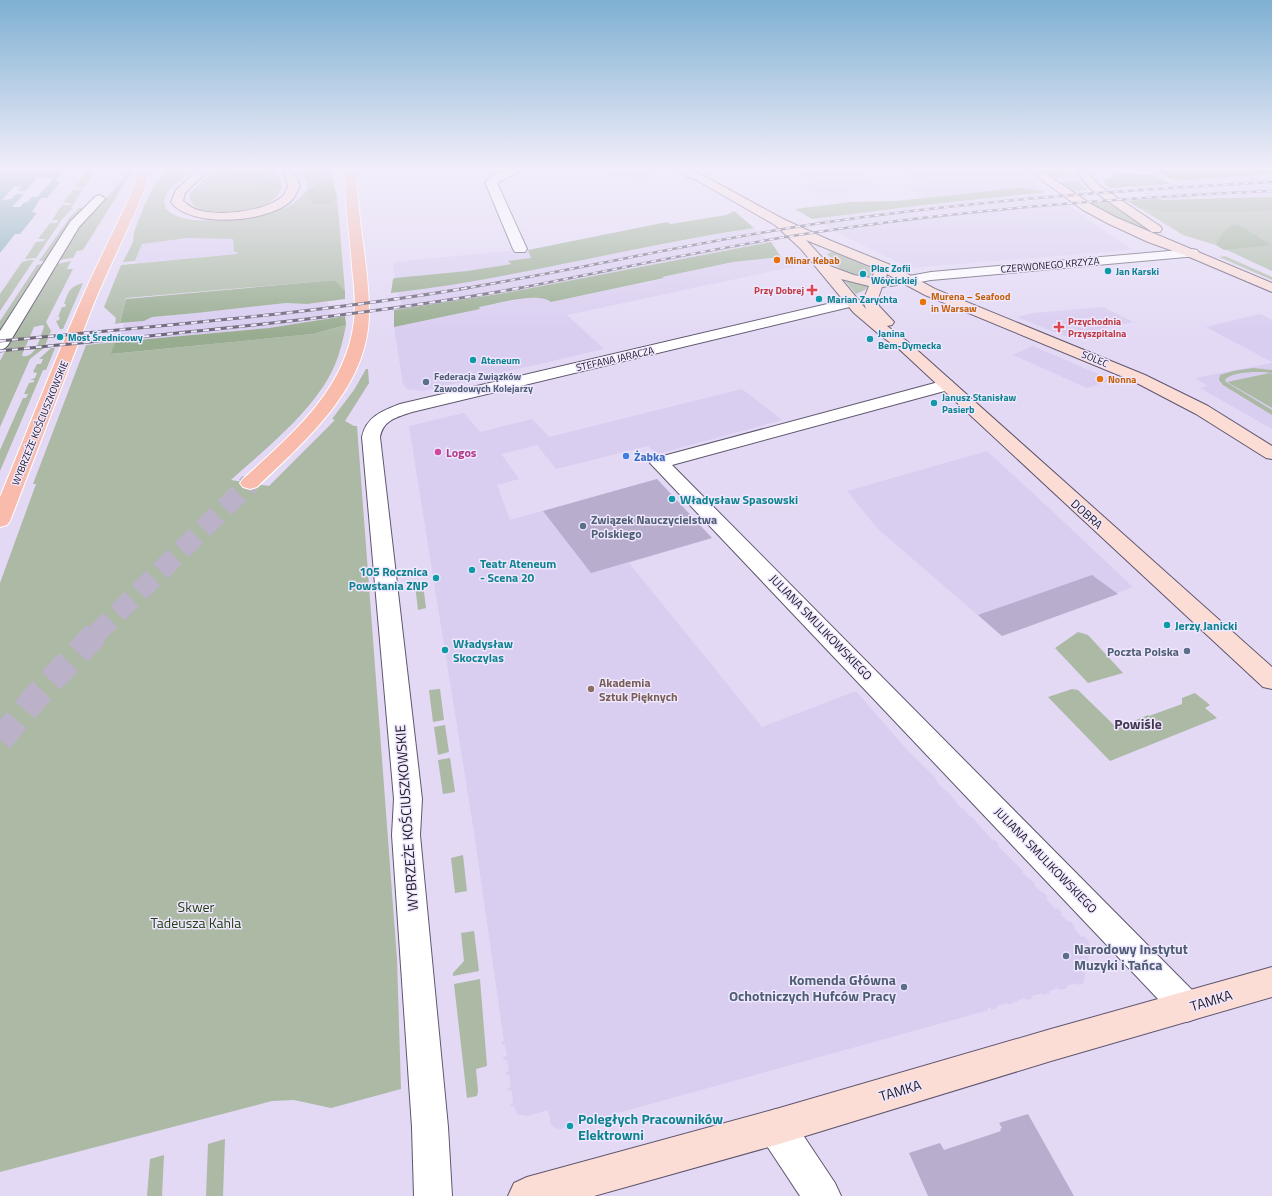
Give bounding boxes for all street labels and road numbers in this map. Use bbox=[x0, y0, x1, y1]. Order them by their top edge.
street label: CZERWONEGO KRZYŻA bbox=[1000, 253, 1100, 277]
street label: STEFANA JARACZA bbox=[575, 343, 655, 375]
street label: SOLEC bbox=[1079, 347, 1111, 371]
street label: WYBRZEŻE KOŚCIUSZKOWSKIE bbox=[8, 358, 72, 488]
street label: DOBRA bbox=[1067, 494, 1107, 534]
street label: JULIANA SMULIKOWSKIEGO bbox=[765, 570, 877, 684]
street label: WYBRZEŻE KOŚCIUSZKOWSKIE bbox=[389, 724, 423, 912]
street label: JULIANA SMULIKOWSKIEGO bbox=[990, 803, 1102, 917]
street label: TAMKA bbox=[1187, 983, 1235, 1016]
street label: TAMKA bbox=[876, 1073, 924, 1106]

